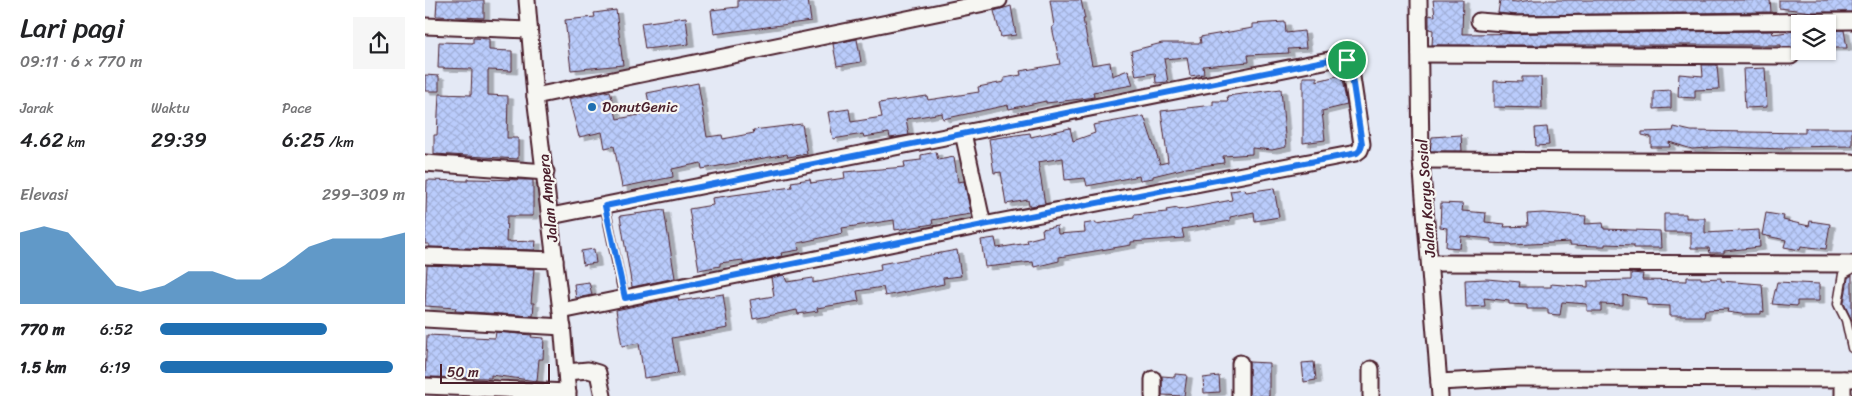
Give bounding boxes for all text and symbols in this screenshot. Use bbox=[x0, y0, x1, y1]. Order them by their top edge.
text: Lari pagi bbox=[20, 3, 124, 52]
map controls bbox=[1791, 15, 1836, 60]
button: layers bbox=[1791, 15, 1836, 60]
button: share bbox=[353, 17, 405, 69]
pin bbox=[1326, 39, 1368, 81]
icon: arrive bbox=[1333, 46, 1361, 74]
text: 09:11 · 6 × 770 m bbox=[20, 47, 142, 76]
place label: DonutGenic bbox=[602, 94, 678, 120]
text: Jarak bbox=[20, 96, 54, 121]
text: Waktu bbox=[151, 96, 190, 121]
text: Pace bbox=[282, 96, 312, 121]
marker: DonutGenic bbox=[586, 101, 598, 113]
text: 4.62 bbox=[20, 121, 64, 159]
text: 29:39 bbox=[151, 121, 207, 159]
text: 6:25 bbox=[282, 121, 325, 159]
text: km bbox=[64, 130, 85, 155]
text: /km bbox=[325, 130, 354, 155]
street label: Jalan Karya Sosial bbox=[1409, 137, 1443, 259]
street label: Jalan Ampera bbox=[530, 152, 566, 244]
text: Elevasi bbox=[20, 180, 68, 209]
text: 299–309 m bbox=[322, 180, 405, 209]
text: 770 m bbox=[20, 315, 65, 344]
text: 6:52 bbox=[100, 315, 133, 344]
text: 1.5 km bbox=[20, 353, 66, 382]
text: 6:19 bbox=[100, 353, 131, 382]
text: 50 m bbox=[447, 360, 479, 385]
scale bar bbox=[440, 361, 550, 384]

